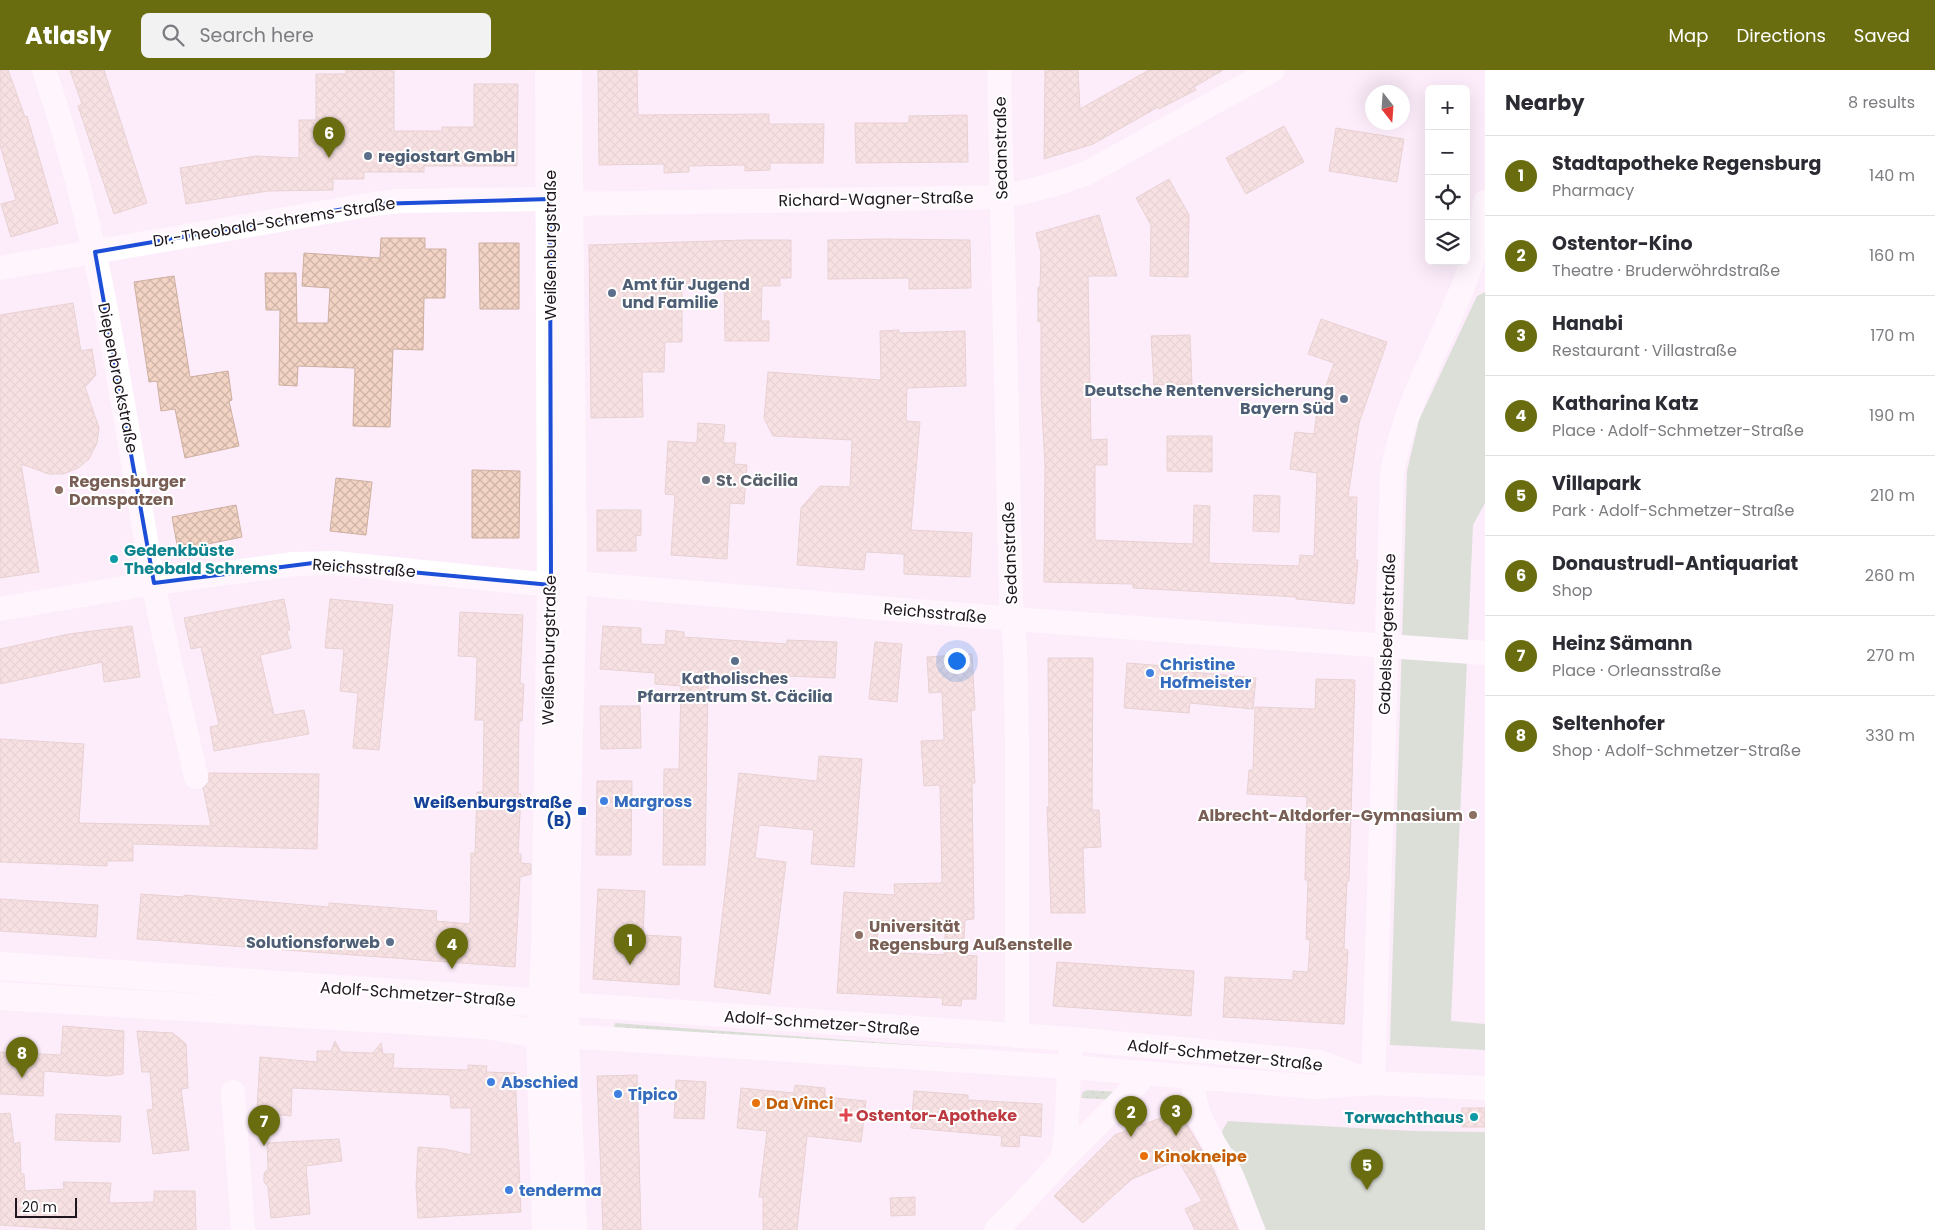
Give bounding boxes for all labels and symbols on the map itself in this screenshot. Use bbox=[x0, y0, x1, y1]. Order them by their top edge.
north arrow bbox=[1365, 85, 1410, 130]
street label: Sedanstraße bbox=[989, 96, 1013, 200]
pin: 6 bbox=[313, 117, 345, 158]
place label: regiostart GmbH bbox=[378, 145, 515, 168]
marker: regiostart GmbH bbox=[362, 150, 374, 162]
street label: Weißenburgstraße bbox=[539, 170, 562, 320]
street label: Richard-Wagner-Straße bbox=[778, 186, 974, 212]
street label: Dr.-Theobald-Schrems-Straße bbox=[151, 191, 397, 253]
place label: Amt für Jugend und Familie bbox=[622, 273, 750, 314]
marker: Amt für Jugend und Familie bbox=[606, 287, 618, 299]
street label: Diepenbrockstraße bbox=[92, 301, 144, 455]
place label: Deutsche Rentenversicherung Bayern Süd bbox=[1084, 379, 1334, 420]
marker: Deutsche Rentenversicherung Bayern Süd bbox=[1338, 393, 1350, 405]
place label: St. Cäcilia bbox=[716, 469, 798, 492]
place label: Regensburger Domspatzen bbox=[69, 470, 186, 511]
marker: St. Cäcilia bbox=[700, 474, 712, 486]
marker: Regensburger Domspatzen bbox=[53, 484, 65, 496]
street label: Sedanstraße bbox=[997, 501, 1023, 605]
place label: Gedenkbüste Theobald Schrems bbox=[124, 539, 278, 580]
marker: Gedenkbüste Theobald Schrems bbox=[108, 553, 120, 565]
street label: Reichsstraße bbox=[311, 553, 417, 583]
street label: Gabelsbergerstraße bbox=[1373, 553, 1401, 715]
street label: Weißenburgstraße bbox=[536, 575, 562, 725]
street label: Reichsstraße bbox=[882, 597, 988, 629]
your location bbox=[944, 648, 970, 674]
place label: Christine Hofmeister bbox=[1160, 653, 1251, 694]
marker: Katholisches Pfarrzentrum St. Cäcilia bbox=[729, 655, 741, 667]
place label: Katholisches Pfarrzentrum St. Cäcilia bbox=[637, 667, 833, 708]
marker: Christine Hofmeister bbox=[1144, 667, 1156, 679]
place label: Margross bbox=[614, 790, 692, 813]
place label: Weißenburgstraße (B) bbox=[413, 791, 572, 832]
marker: Margross bbox=[598, 795, 610, 807]
place label: Albrecht-Altdorfer-Gymnasium bbox=[1198, 804, 1463, 827]
marker: Weißenburgstraße (B) bbox=[576, 805, 588, 817]
marker: Albrecht-Altdorfer-Gymnasium bbox=[1467, 809, 1479, 821]
place label: Universität Regensburg Außenstelle bbox=[869, 915, 1073, 956]
pin: 1 bbox=[614, 924, 646, 965]
pin: 4 bbox=[436, 928, 468, 969]
marker: Universität Regensburg Außenstelle bbox=[853, 929, 865, 941]
place label: Solutionsforweb bbox=[246, 931, 380, 954]
marker: Solutionsforweb bbox=[384, 936, 396, 948]
street label: Adolf-Schmetzer-Straße bbox=[319, 976, 517, 1012]
street label: Adolf-Schmetzer-Straße bbox=[723, 1005, 921, 1041]
street label: Adolf-Schmetzer-Straße bbox=[1126, 1033, 1324, 1077]
pin: 8 bbox=[6, 1037, 38, 1078]
place label: Abschied bbox=[501, 1071, 579, 1094]
marker: Abschied bbox=[485, 1076, 497, 1088]
place label: Tipico bbox=[628, 1083, 678, 1106]
marker: Tipico bbox=[612, 1088, 624, 1100]
place label: Da Vinci bbox=[766, 1092, 833, 1115]
pin: 3 bbox=[1160, 1095, 1192, 1136]
pin: 2 bbox=[1115, 1096, 1147, 1137]
marker: Da Vinci bbox=[750, 1097, 762, 1109]
place label: Ostentor-Apotheke bbox=[856, 1104, 1017, 1127]
pin: 7 bbox=[248, 1105, 280, 1146]
place label: Torwachthaus bbox=[1344, 1106, 1464, 1129]
marker: Ostentor-Apotheke bbox=[840, 1109, 852, 1121]
marker: Torwachthaus bbox=[1468, 1111, 1480, 1123]
place label: Kinokneipe bbox=[1154, 1145, 1247, 1168]
pin: 5 bbox=[1351, 1149, 1383, 1190]
marker: Kinokneipe bbox=[1138, 1150, 1150, 1162]
place label: tenderma bbox=[519, 1179, 602, 1202]
marker: tenderma bbox=[503, 1184, 515, 1196]
scale bar bbox=[15, 1195, 78, 1218]

